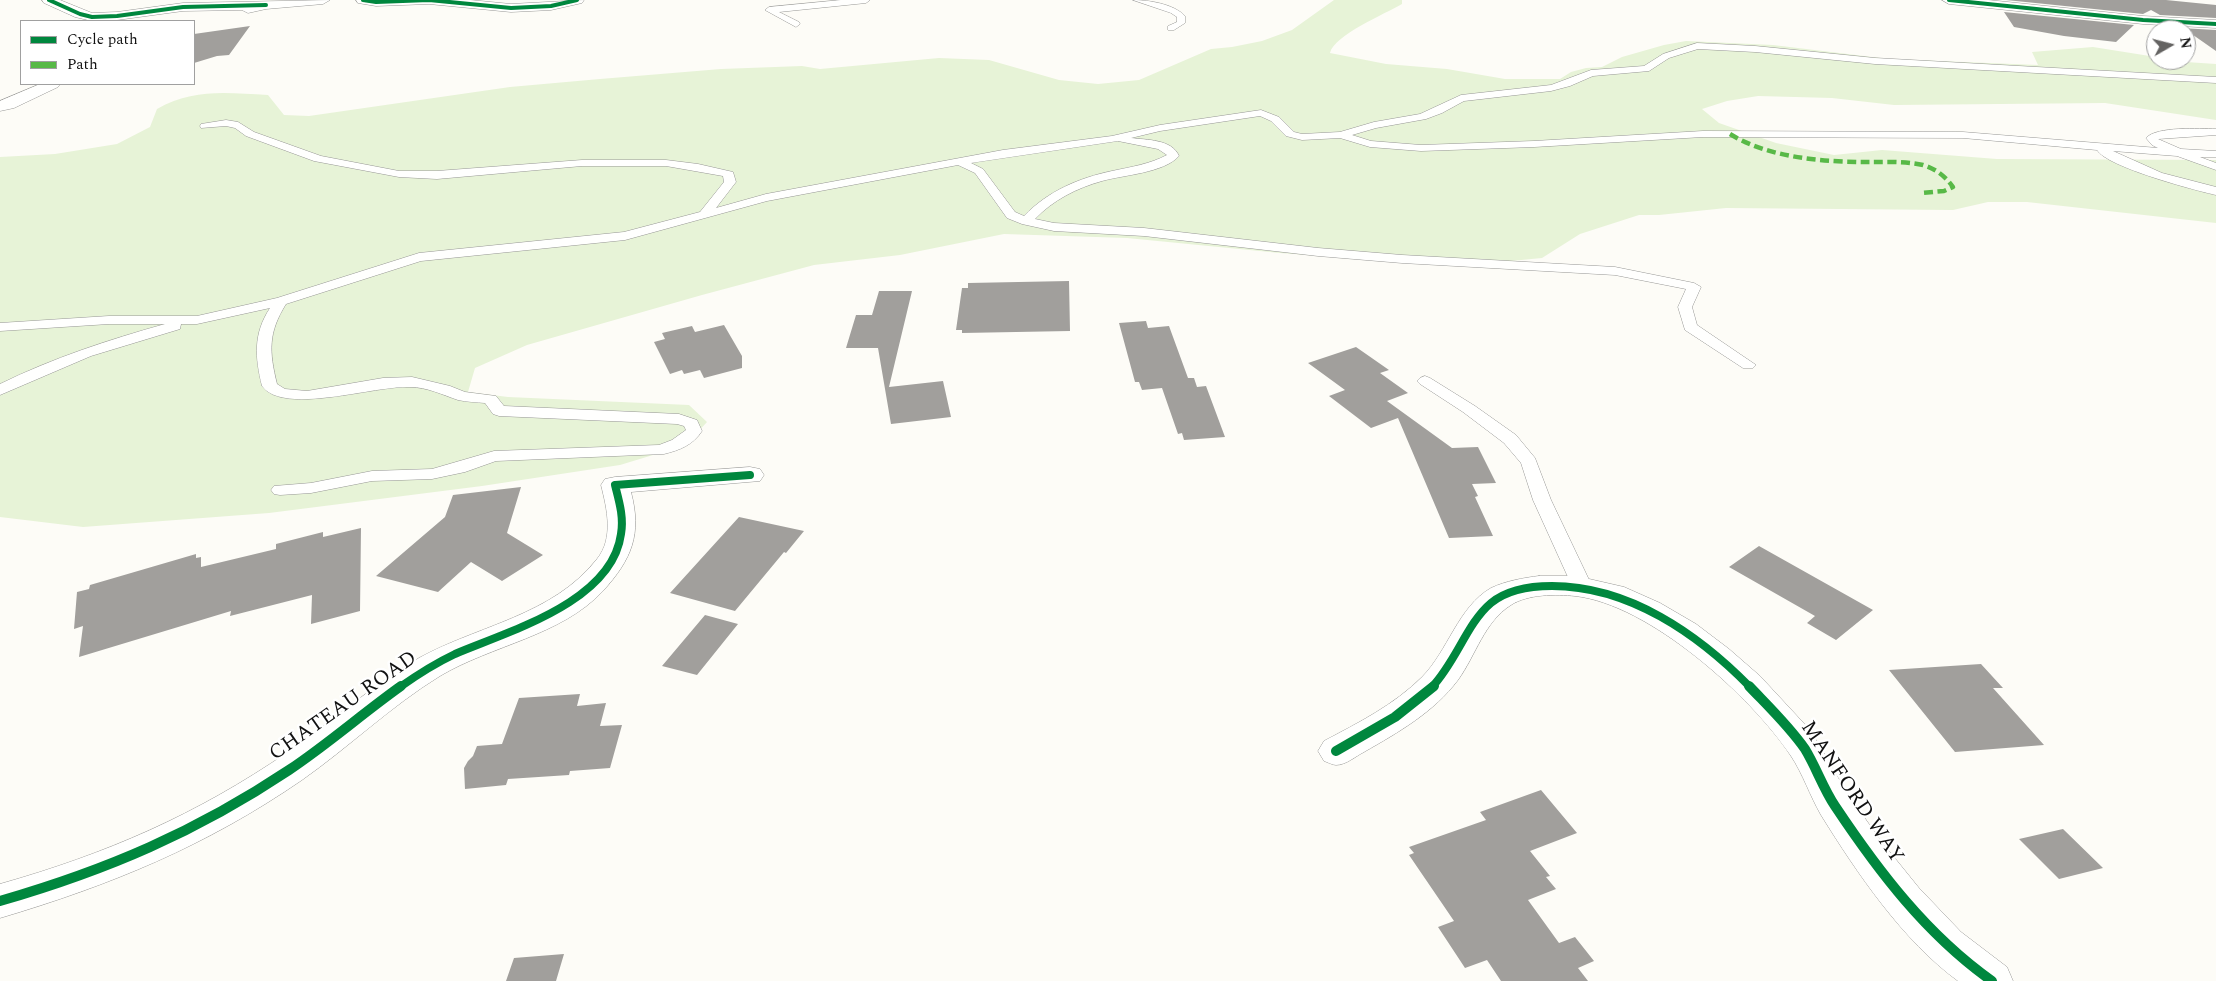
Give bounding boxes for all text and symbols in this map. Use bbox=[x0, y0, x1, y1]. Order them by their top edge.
legend bbox=[20, 20, 195, 85]
north arrow bbox=[2146, 20, 2196, 70]
text: Cycle path bbox=[67, 28, 138, 51]
text: N bbox=[2174, 36, 2197, 50]
text: Path bbox=[67, 53, 98, 76]
street label: CHATEAU ROAD bbox=[265, 647, 423, 767]
street label: MANFORD WAY bbox=[1794, 717, 1908, 869]

